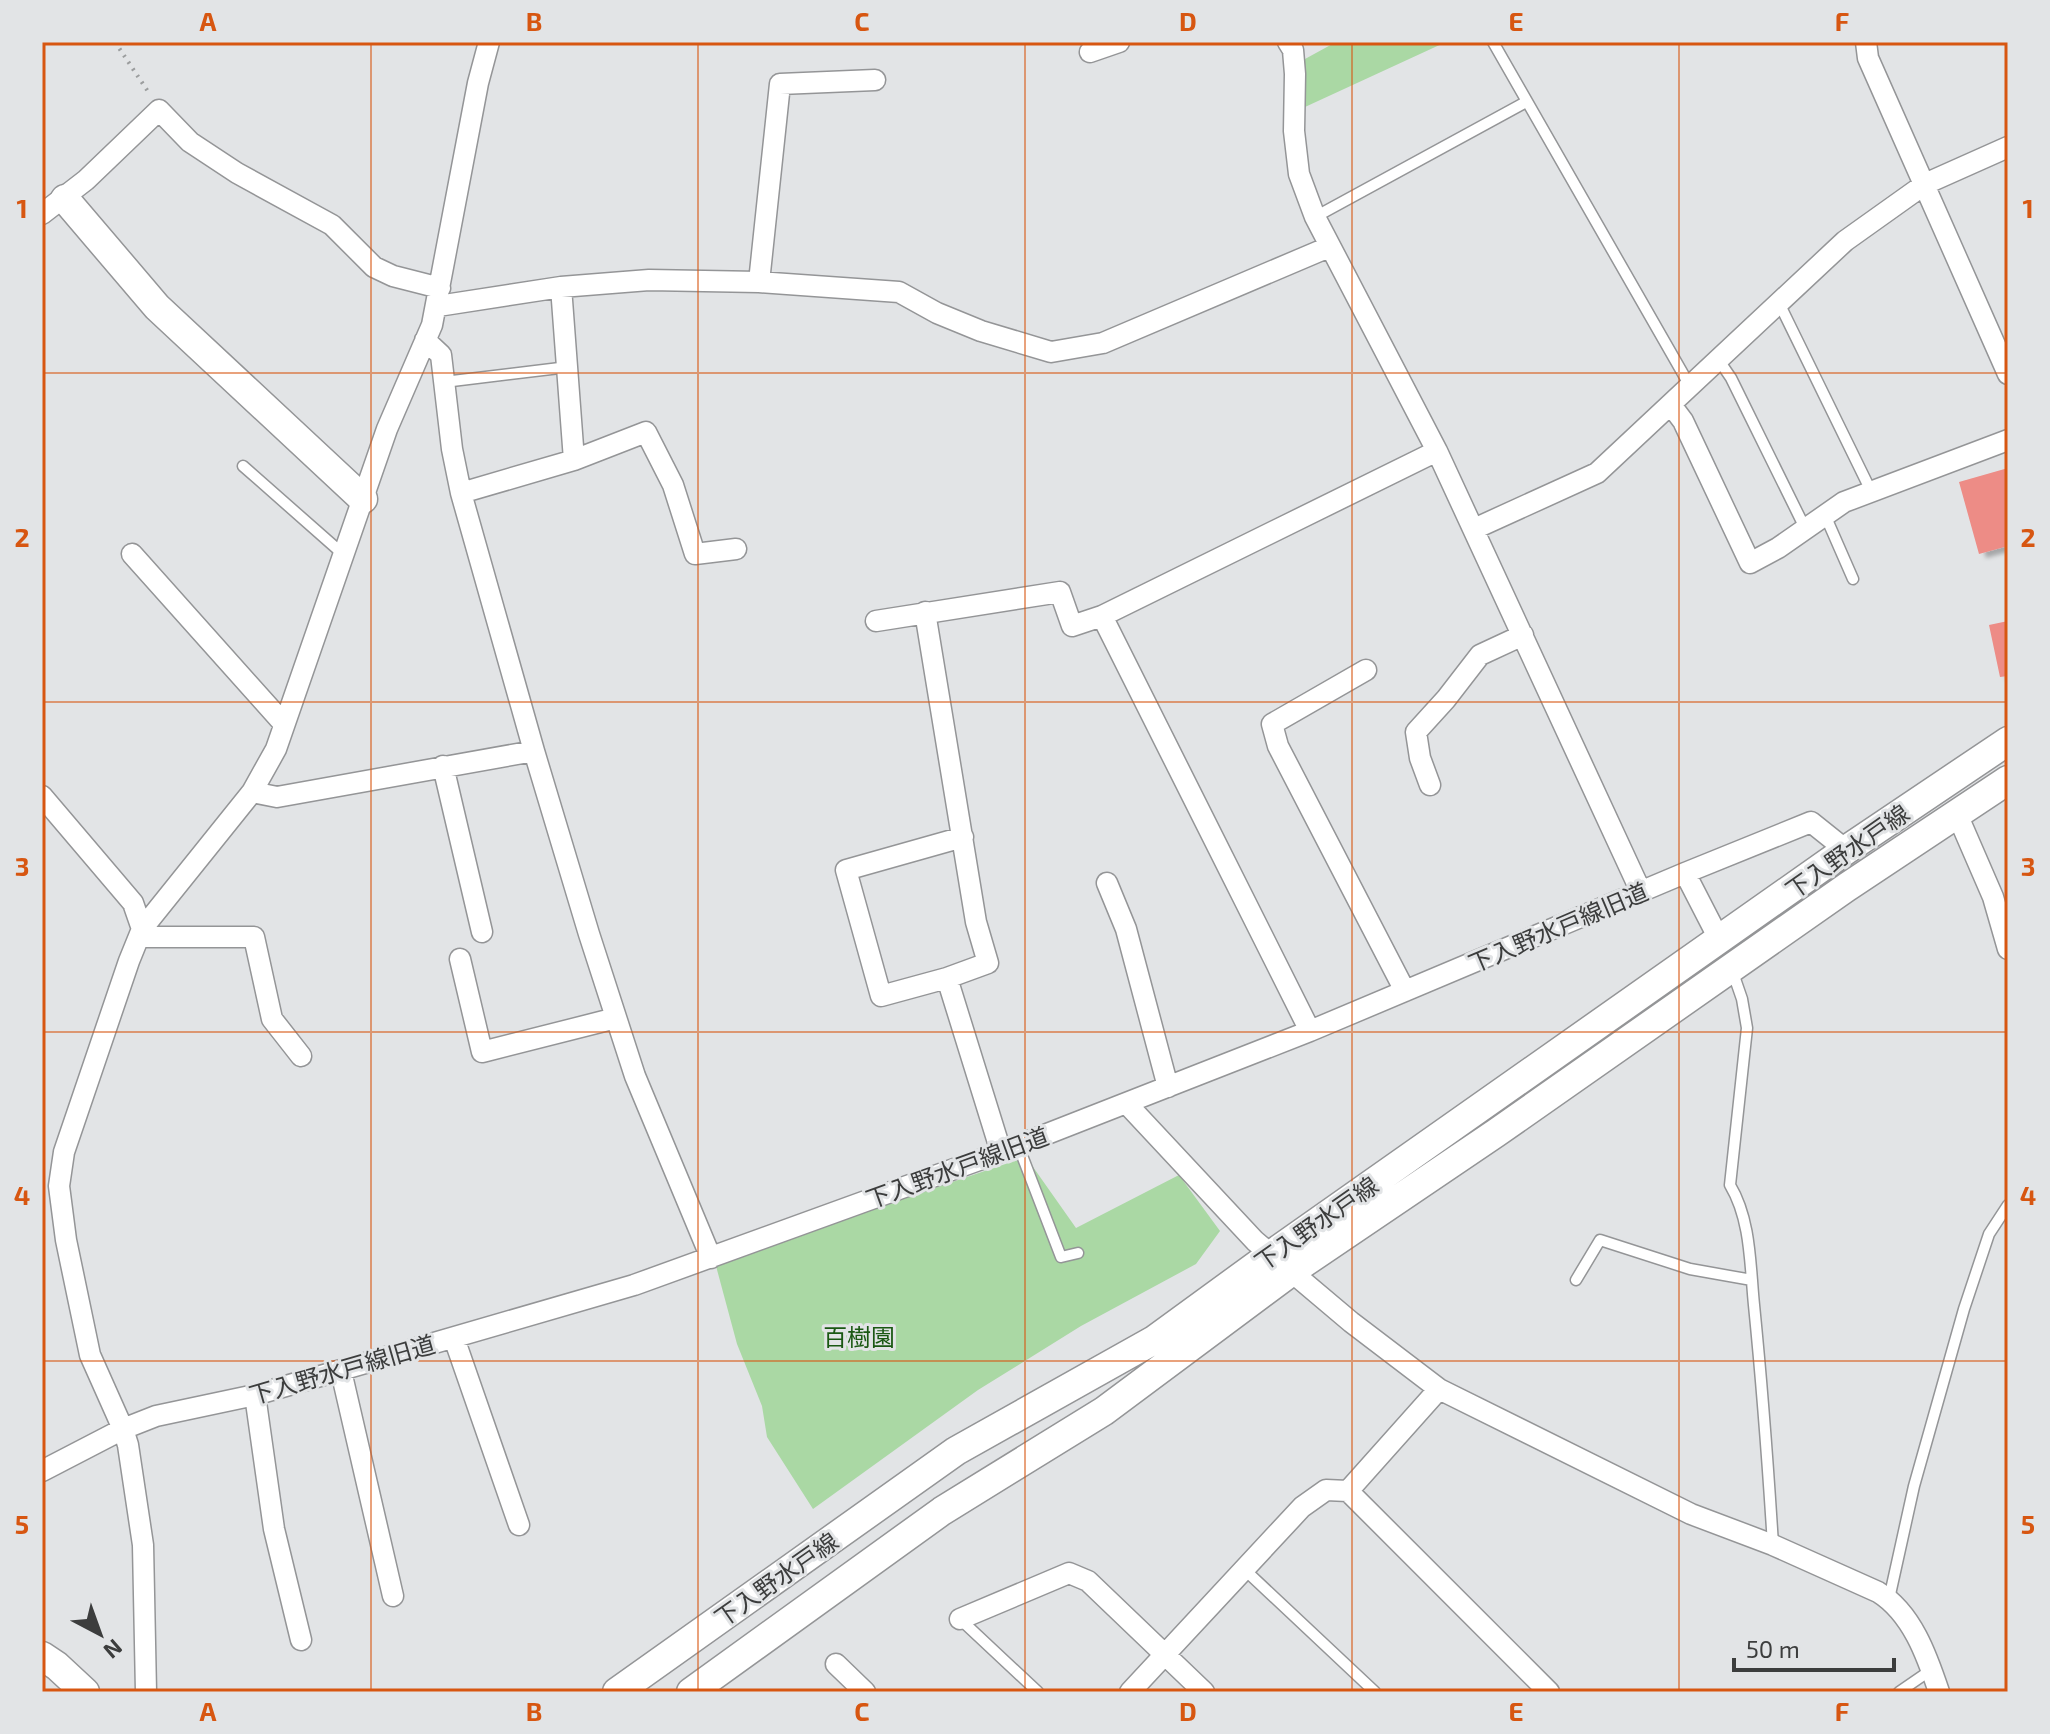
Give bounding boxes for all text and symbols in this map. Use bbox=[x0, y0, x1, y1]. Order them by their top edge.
text: A bbox=[200, 5, 217, 36]
text: B bbox=[526, 5, 542, 36]
text: C bbox=[854, 5, 870, 36]
text: D bbox=[1179, 5, 1197, 36]
text: E bbox=[1508, 5, 1524, 36]
text: F bbox=[1835, 5, 1849, 36]
text: 1 bbox=[16, 192, 28, 223]
text: 1 bbox=[2022, 192, 2034, 223]
text: 2 bbox=[14, 521, 30, 552]
text: 2 bbox=[2020, 521, 2036, 552]
street label: 下入野水戸線 bbox=[1780, 798, 1914, 904]
text: 3 bbox=[15, 850, 29, 881]
text: 3 bbox=[2021, 850, 2035, 881]
street label: 下入野水戸線旧道 bbox=[1464, 876, 1652, 978]
street label: 下入野水戸線旧道 bbox=[862, 1121, 1052, 1213]
street label: 下入野水戸線 bbox=[1249, 1170, 1383, 1276]
text: 4 bbox=[14, 1179, 30, 1210]
text: 4 bbox=[2020, 1179, 2036, 1210]
park label: 百樹園 bbox=[823, 1322, 895, 1351]
street label: 下入野水戸線旧道 bbox=[246, 1329, 438, 1409]
text: 5 bbox=[15, 1508, 29, 1539]
text: 5 bbox=[2021, 1508, 2035, 1539]
street label: 下入野水戸線 bbox=[709, 1526, 843, 1632]
north arrow bbox=[60, 1594, 140, 1674]
scale bar bbox=[1734, 1622, 1894, 1672]
text: 50 m bbox=[1746, 1634, 1800, 1663]
text: N bbox=[99, 1635, 128, 1665]
text: A bbox=[200, 1695, 217, 1726]
text: B bbox=[526, 1695, 542, 1726]
text: C bbox=[854, 1695, 870, 1726]
text: D bbox=[1179, 1695, 1197, 1726]
text: E bbox=[1508, 1695, 1524, 1726]
text: F bbox=[1835, 1695, 1849, 1726]

